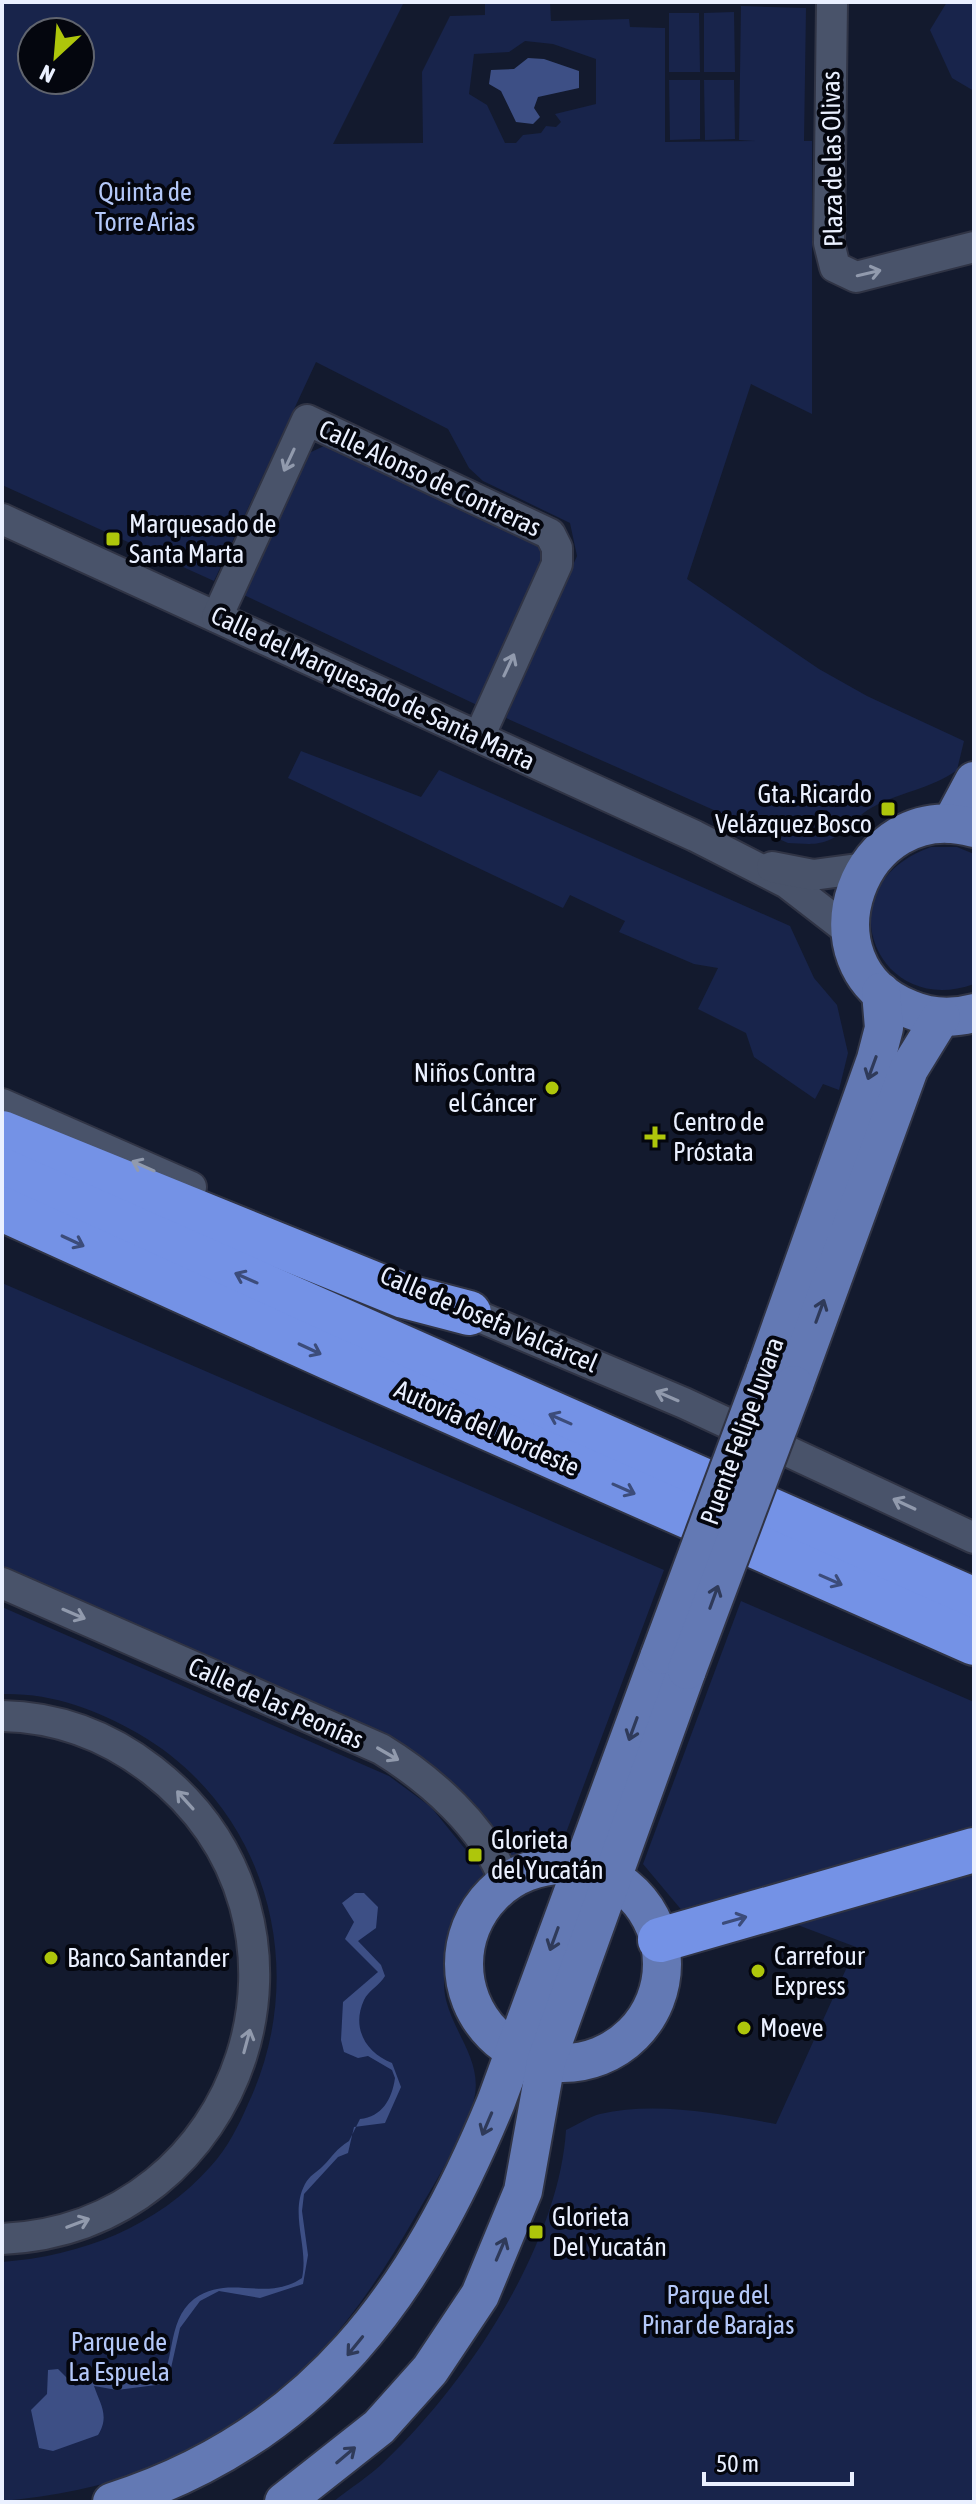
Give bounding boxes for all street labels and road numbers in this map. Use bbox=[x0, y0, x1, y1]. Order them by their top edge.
street label: Plaza de las Olivas bbox=[815, 71, 849, 247]
street label: Calle Alonso de Contreras bbox=[314, 413, 546, 543]
street label: Calle del Marquesado de Santa Marta bbox=[206, 600, 540, 776]
street label: Calle de Josefa Valcárcel bbox=[376, 1260, 602, 1378]
street label: Puente Felipe Juvara bbox=[694, 1333, 790, 1529]
street label: Autovía del Nordeste bbox=[390, 1374, 584, 1482]
street label: Calle de las Peonías bbox=[184, 1651, 368, 1755]

